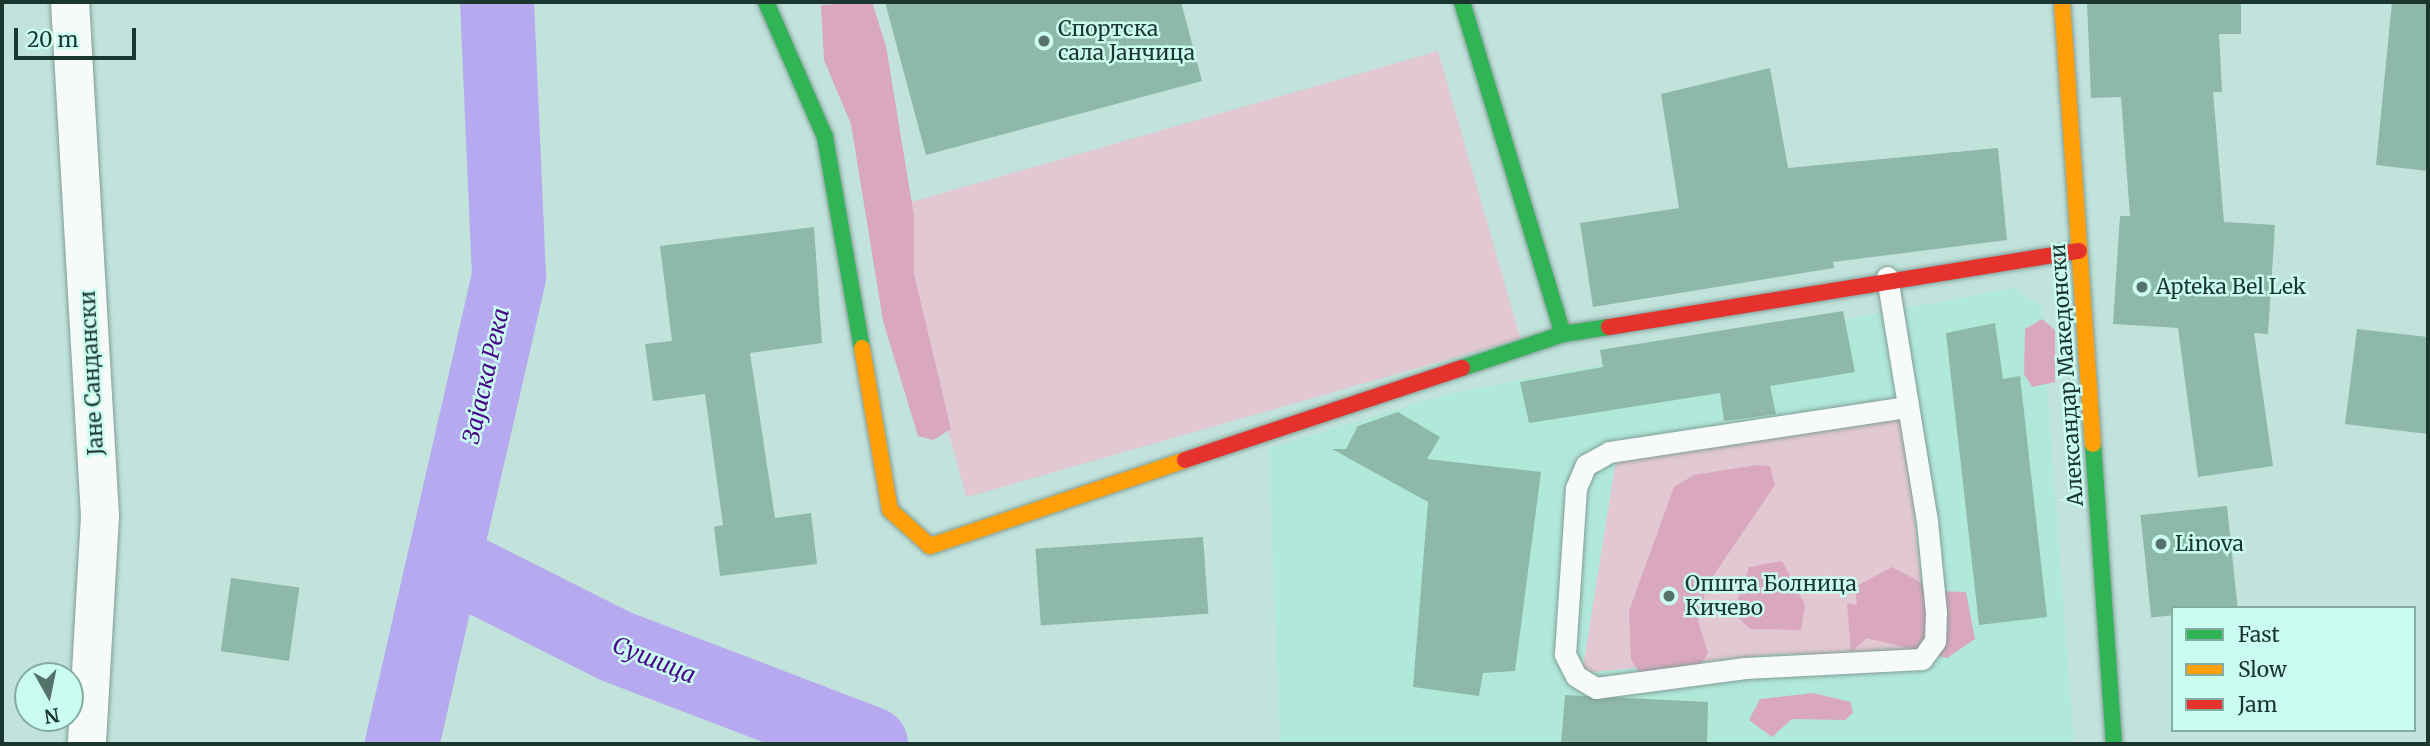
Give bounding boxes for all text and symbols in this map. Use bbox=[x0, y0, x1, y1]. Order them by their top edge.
scale bar bbox=[18, 14, 140, 58]
place label: Спортска сала Јанчица bbox=[1058, 16, 1195, 66]
text: 20 m bbox=[27, 26, 78, 53]
marker: Спортска сала Јанчица bbox=[1036, 33, 1052, 49]
street label: Александар Македонски bbox=[2045, 243, 2089, 507]
place label: Apteka Bel Lek bbox=[2156, 274, 2306, 300]
marker: Apteka Bel Lek bbox=[2134, 279, 2150, 295]
street label: Јане Сандански bbox=[75, 290, 109, 456]
water label: Зајаска Река bbox=[457, 306, 515, 446]
place label: Linova bbox=[2175, 531, 2244, 557]
marker: Linova bbox=[2153, 536, 2169, 552]
place label: Општа Болница Кичево bbox=[1685, 571, 1857, 621]
marker: Општа Болница Кичево bbox=[1659, 586, 1679, 606]
legend bbox=[2171, 606, 2416, 732]
text: Fast bbox=[2238, 621, 2280, 648]
water label: Сушица bbox=[608, 631, 700, 689]
text: Slow bbox=[2238, 656, 2287, 683]
north arrow bbox=[14, 662, 84, 732]
text: Jam bbox=[2238, 691, 2277, 718]
text: N bbox=[43, 703, 61, 729]

